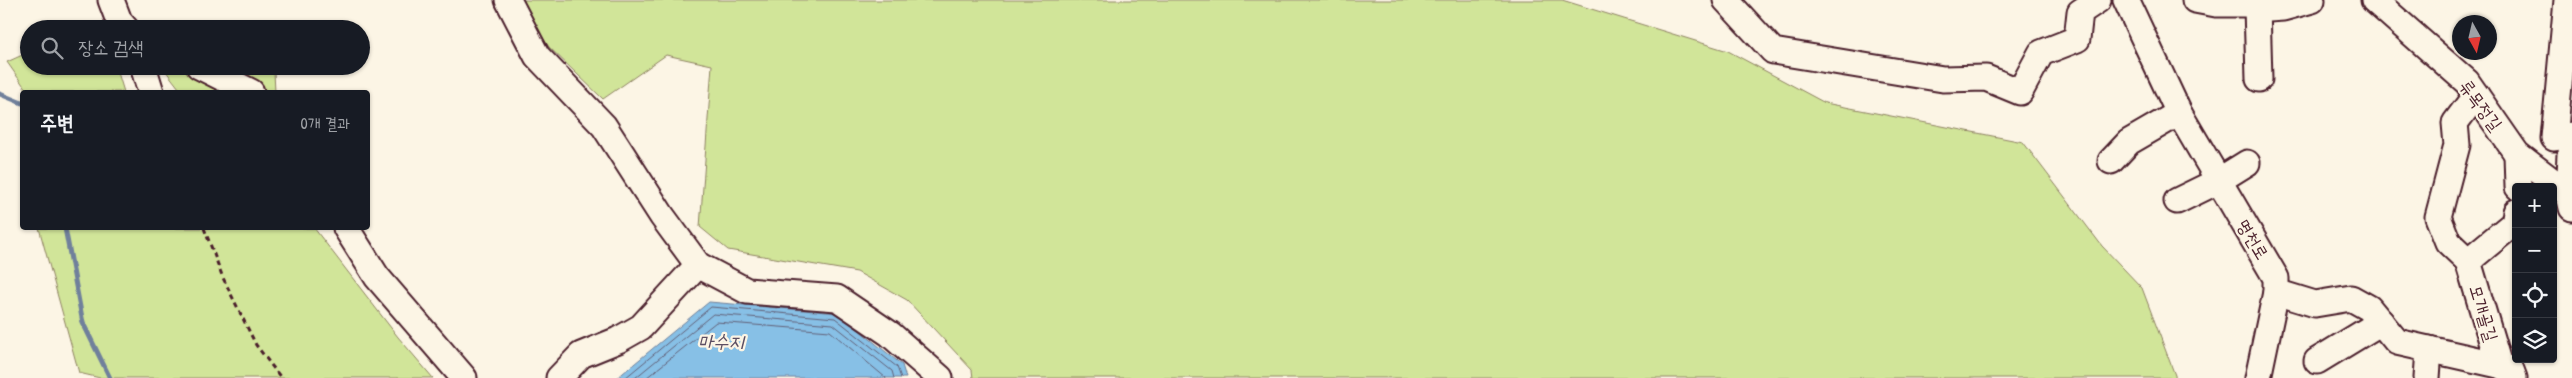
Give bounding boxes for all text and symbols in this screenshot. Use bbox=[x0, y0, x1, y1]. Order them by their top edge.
north arrow bbox=[2452, 15, 2497, 60]
search box bbox=[20, 20, 370, 75]
icon: search bbox=[38, 34, 66, 62]
text: 장소 검색 bbox=[78, 34, 144, 60]
street label: 류목정길 bbox=[2454, 74, 2509, 136]
text: 주변 bbox=[40, 108, 74, 137]
text: 0개 결과 bbox=[301, 112, 350, 134]
map controls bbox=[2512, 183, 2557, 363]
button: + bbox=[2512, 183, 2557, 228]
street label: 명천로 bbox=[2231, 214, 2275, 264]
button: − bbox=[2512, 228, 2557, 273]
button: locate bbox=[2512, 273, 2557, 318]
street label: 모개골길 bbox=[2464, 282, 2505, 345]
button: layers bbox=[2512, 318, 2557, 363]
water label: 마수지 bbox=[698, 328, 746, 354]

